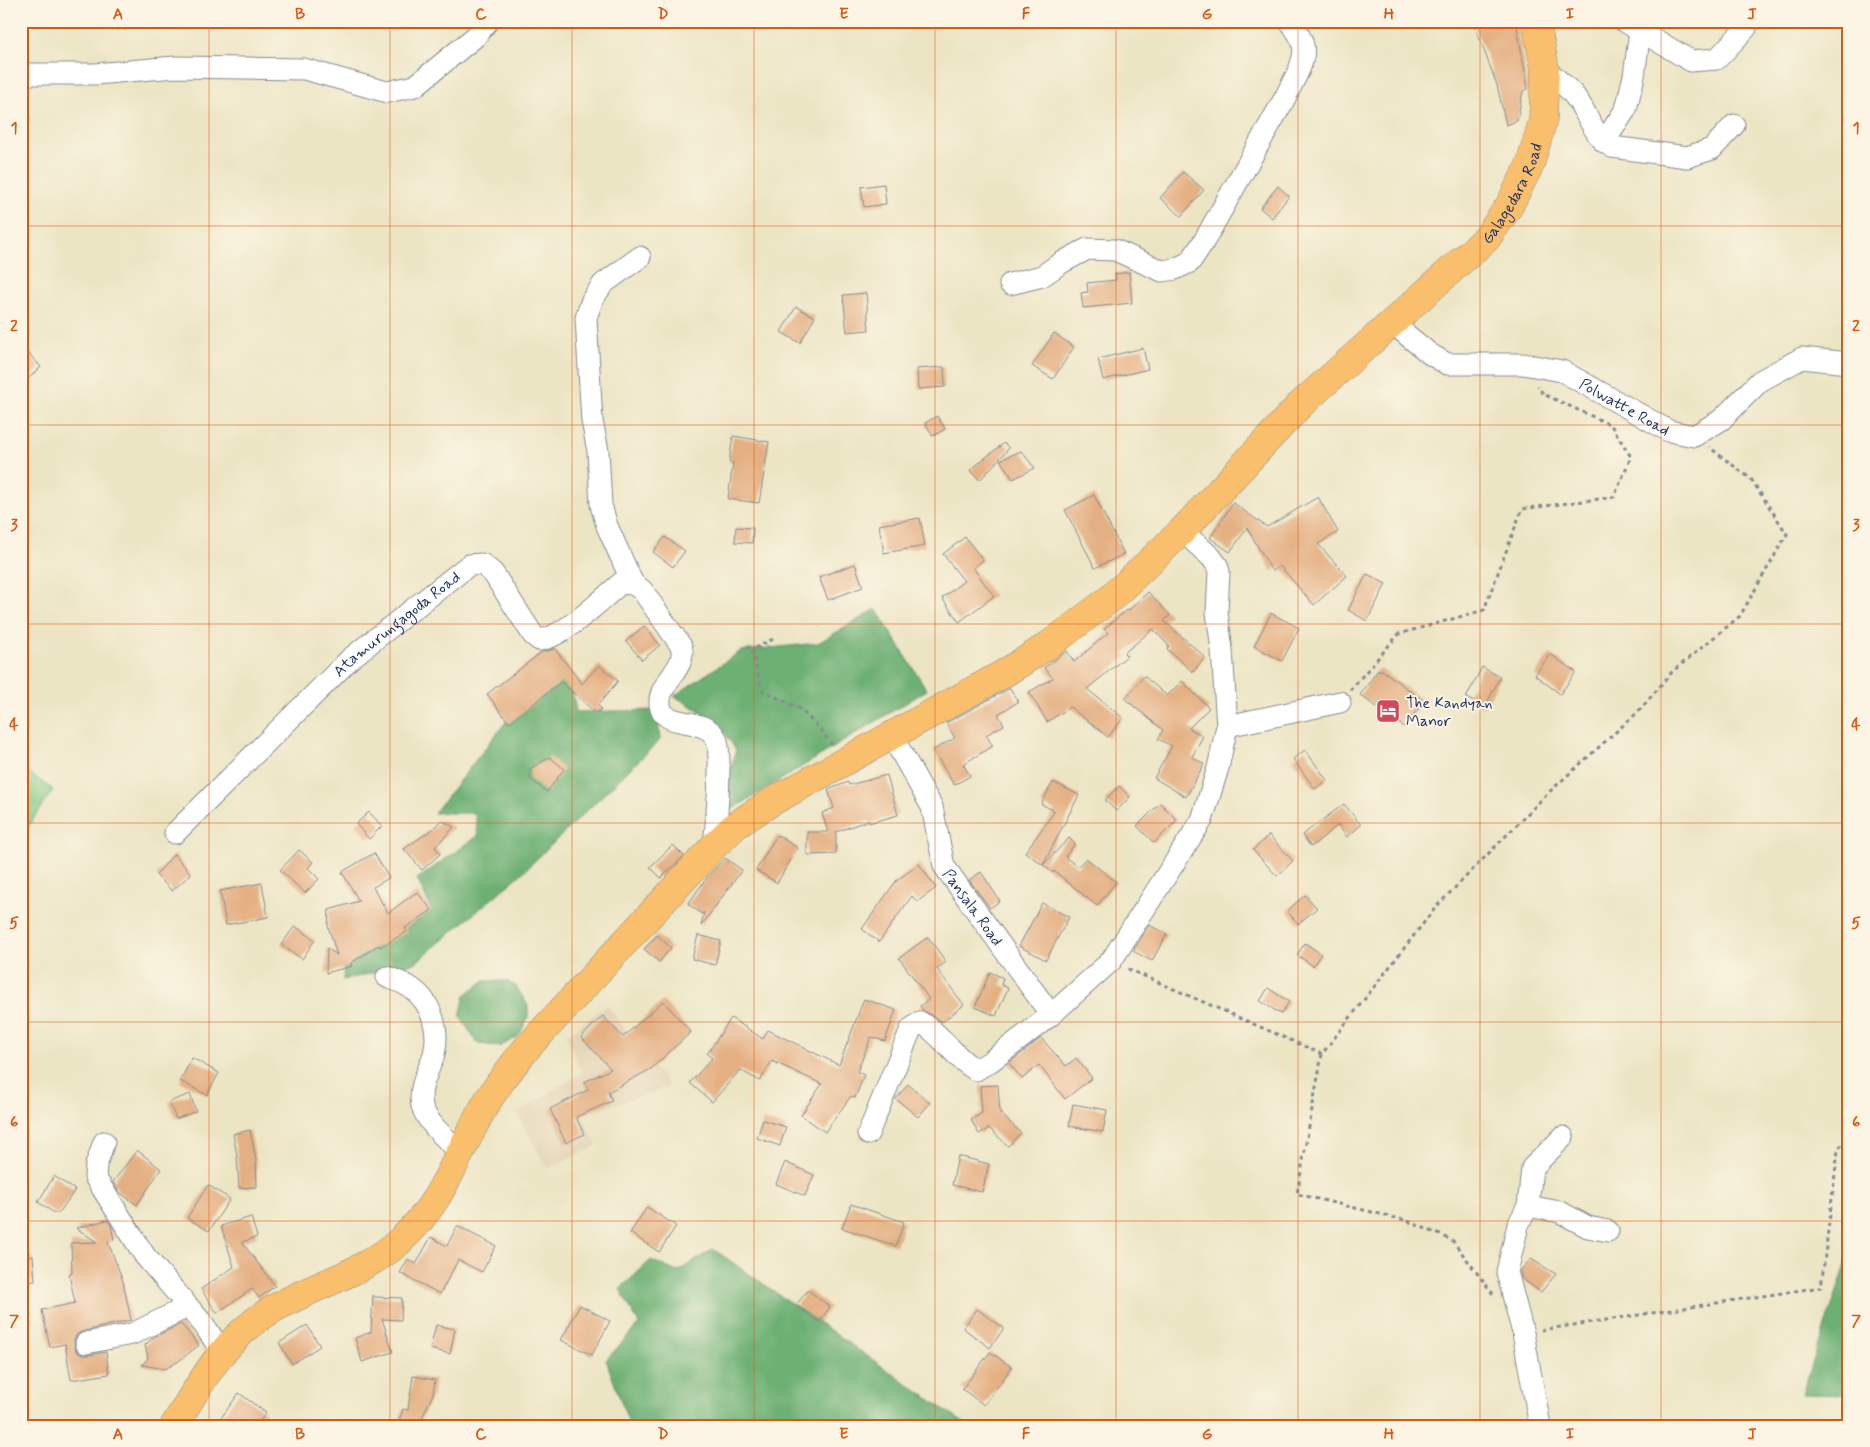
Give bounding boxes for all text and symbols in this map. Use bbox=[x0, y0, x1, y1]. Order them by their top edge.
text: A bbox=[113, 4, 123, 25]
text: B bbox=[295, 4, 305, 25]
text: C bbox=[475, 4, 487, 25]
text: D bbox=[657, 4, 669, 25]
text: E bbox=[839, 4, 849, 25]
text: F bbox=[1022, 4, 1031, 25]
text: G bbox=[1202, 4, 1213, 25]
text: H bbox=[1384, 4, 1395, 25]
text: I bbox=[1566, 4, 1575, 25]
text: J bbox=[1747, 4, 1757, 25]
text: 1 bbox=[10, 118, 18, 139]
text: 1 bbox=[1852, 118, 1860, 139]
street label: Galagedara Road bbox=[1477, 141, 1548, 248]
text: 2 bbox=[10, 316, 18, 337]
text: 2 bbox=[1852, 316, 1860, 337]
street label: Polwatte Road bbox=[1575, 374, 1673, 441]
text: 3 bbox=[10, 515, 18, 536]
text: 3 bbox=[1852, 515, 1860, 536]
street label: Atamurungagoda Road bbox=[329, 567, 465, 682]
place label: The Kandyan Manor bbox=[1406, 693, 1493, 732]
hotel icon: The Kandyan Manor bbox=[1375, 698, 1401, 724]
text: 4 bbox=[9, 714, 19, 735]
text: 4 bbox=[1851, 714, 1861, 735]
street label: Pansala Road bbox=[937, 865, 1007, 951]
text: 5 bbox=[9, 913, 19, 934]
text: 5 bbox=[1851, 913, 1861, 934]
text: 6 bbox=[10, 1112, 18, 1133]
text: 6 bbox=[1852, 1112, 1860, 1133]
text: 7 bbox=[9, 1311, 19, 1332]
text: 7 bbox=[1851, 1311, 1861, 1332]
text: A bbox=[113, 1424, 123, 1445]
text: B bbox=[295, 1424, 305, 1445]
text: C bbox=[475, 1424, 487, 1445]
text: D bbox=[657, 1424, 669, 1445]
text: E bbox=[839, 1424, 849, 1445]
text: F bbox=[1022, 1424, 1031, 1445]
text: G bbox=[1202, 1424, 1213, 1445]
text: H bbox=[1384, 1424, 1395, 1445]
text: I bbox=[1566, 1424, 1575, 1445]
text: J bbox=[1747, 1424, 1757, 1445]

